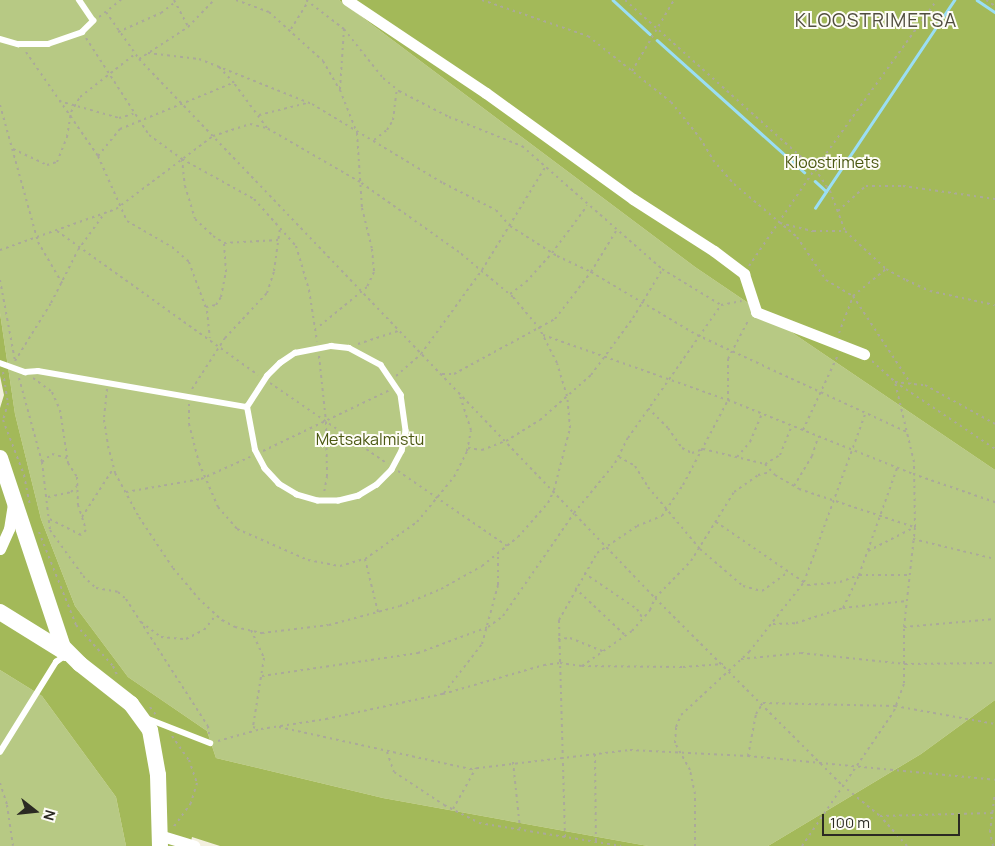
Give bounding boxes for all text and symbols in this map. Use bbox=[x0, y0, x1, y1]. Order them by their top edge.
district label: KLOOSTRIMETSA bbox=[793, 10, 959, 32]
park label: Kloostrimets bbox=[785, 152, 879, 172]
park label: Metsakalmistu bbox=[316, 429, 424, 449]
north arrow bbox=[10, 786, 60, 836]
scale bar bbox=[825, 804, 962, 836]
text: N bbox=[39, 808, 60, 823]
text: 100 m bbox=[830, 812, 870, 833]

